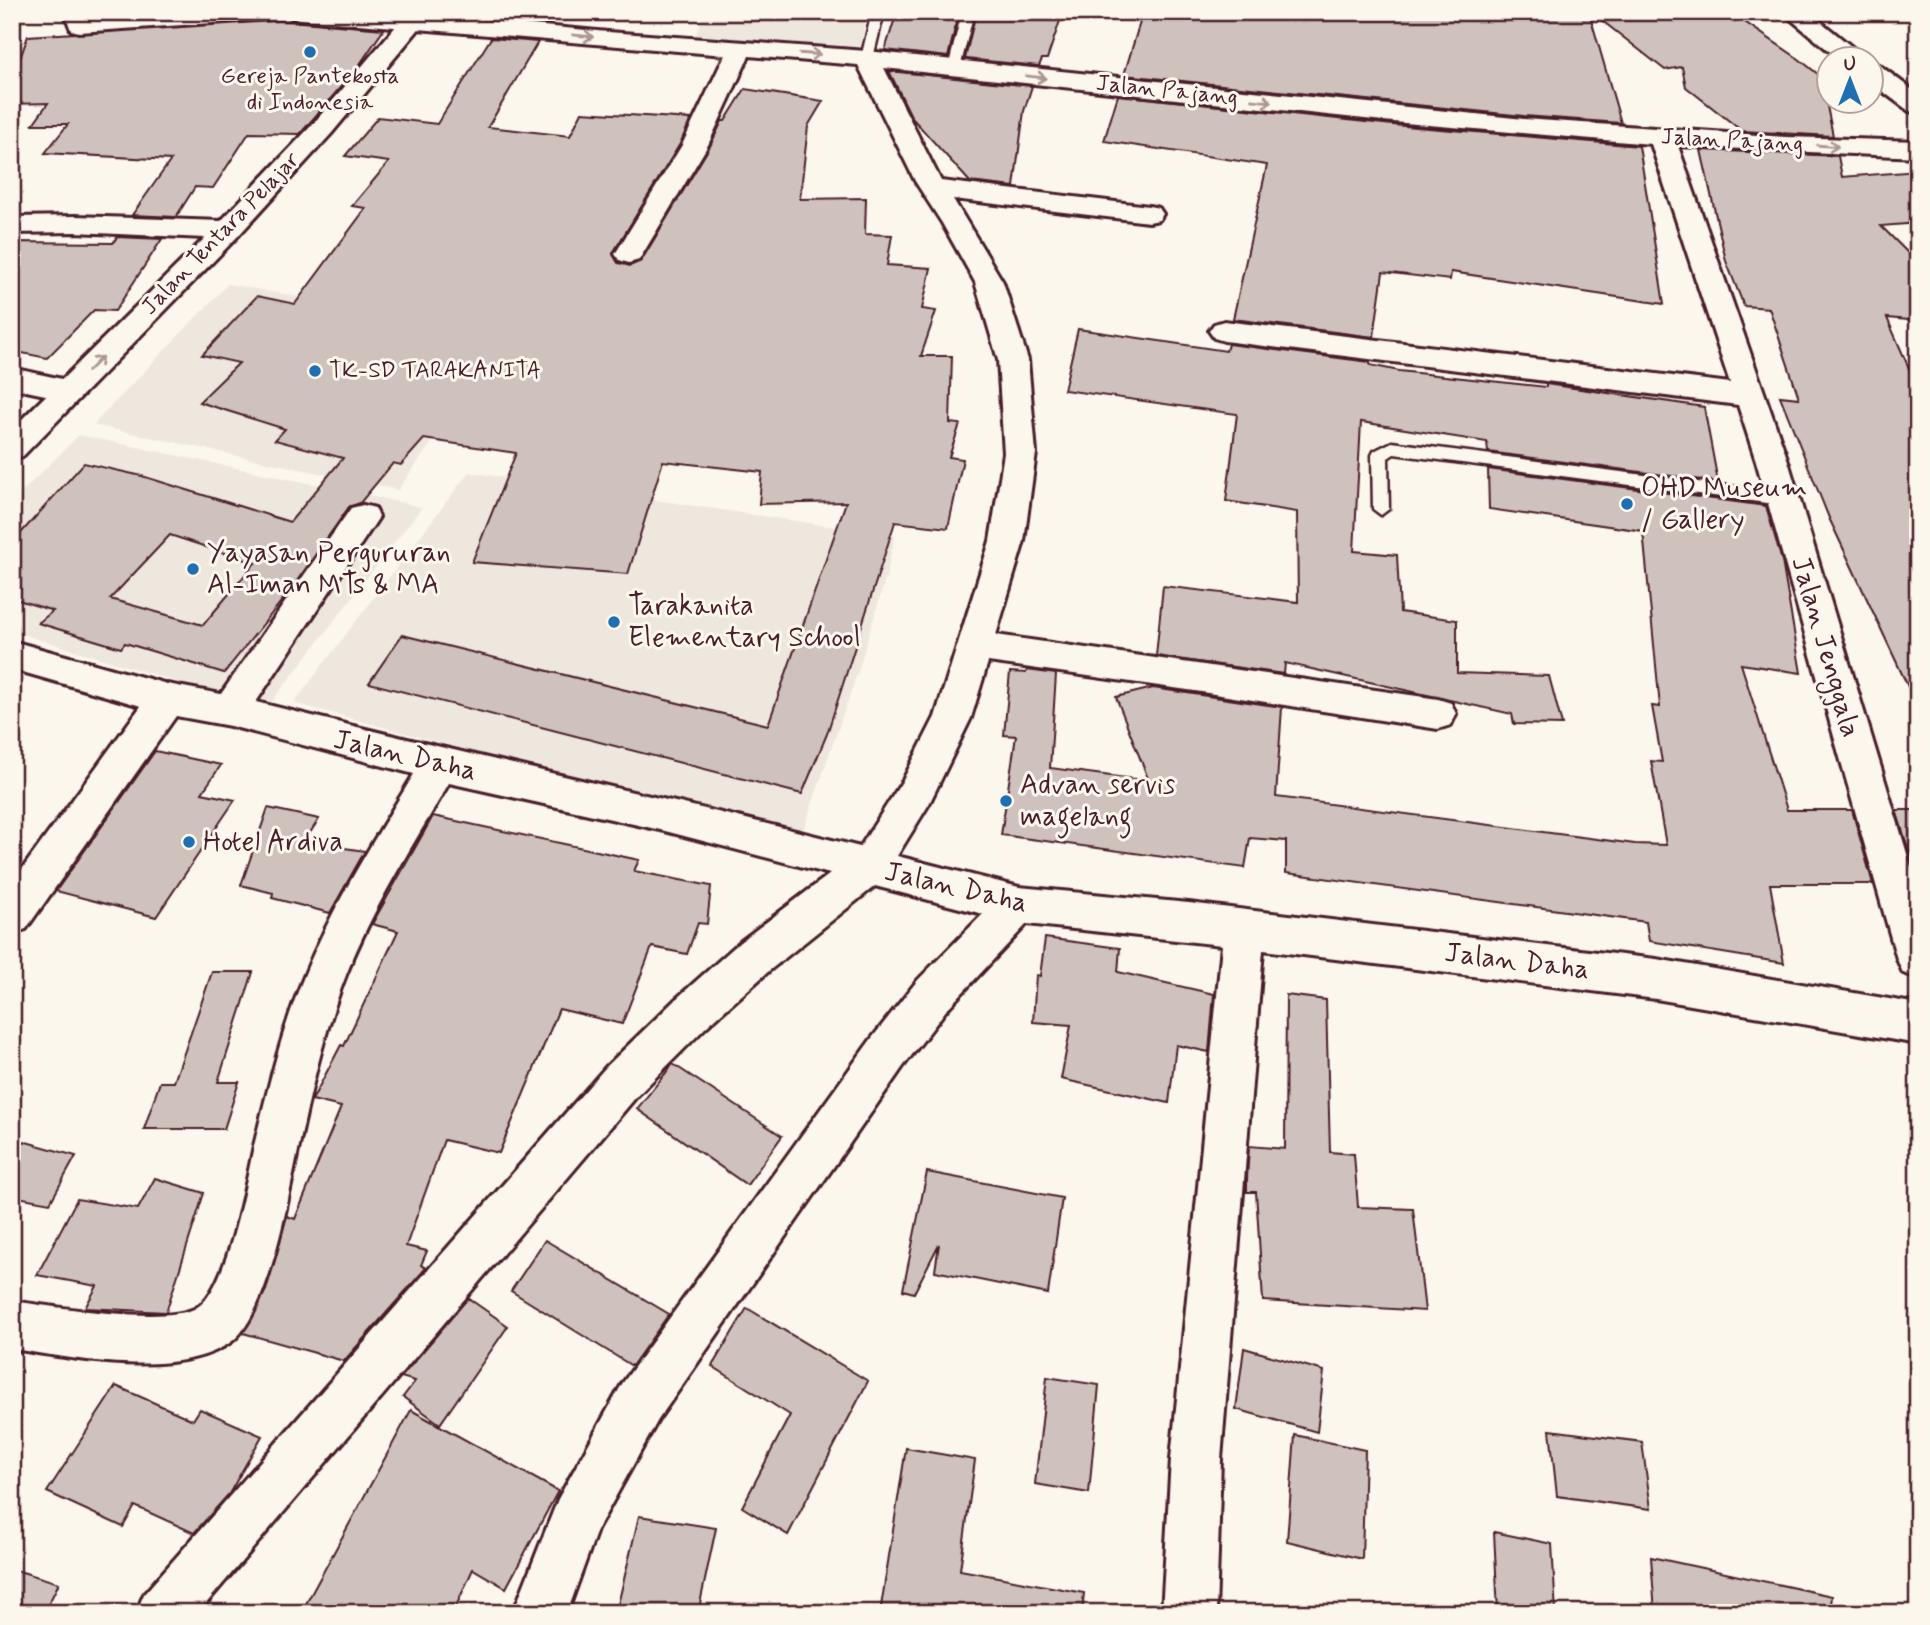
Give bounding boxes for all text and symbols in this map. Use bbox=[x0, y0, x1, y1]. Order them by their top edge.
one-way arrow bbox=[571, 30, 594, 43]
marker: Gereja Pantekosta di Indonesia bbox=[302, 44, 318, 60]
north arrow bbox=[1814, 46, 1884, 116]
one-way arrow bbox=[798, 48, 820, 61]
text: U bbox=[1844, 52, 1856, 77]
place label: Gereja Pantekosta di Indonesia bbox=[221, 62, 399, 118]
street label: Jalan Pajang bbox=[1095, 69, 1239, 113]
one-way arrow bbox=[1024, 70, 1047, 83]
one-way arrow bbox=[1250, 94, 1273, 107]
street label: Jalan Pajang bbox=[1660, 122, 1804, 160]
one-way arrow bbox=[1816, 140, 1839, 153]
street label: Jalan Tentara Pelajar bbox=[135, 146, 307, 322]
one-way arrow bbox=[86, 356, 103, 373]
place label: TK-SD TARAKANITA bbox=[329, 356, 541, 386]
marker: TK-SD TARAKANITA bbox=[307, 363, 323, 379]
place label: OHD Museum / Gallery bbox=[1641, 470, 1807, 539]
marker: OHD Museum / Gallery bbox=[1619, 496, 1635, 512]
place label: Yayasan Pergururan Al-Iman MTs & MA bbox=[207, 535, 451, 604]
street label: Jalan Jenggala bbox=[1780, 552, 1868, 742]
marker: Yayasan Pergururan Al-Iman MTs & MA bbox=[185, 561, 201, 577]
place label: Tarakanita Elementary School bbox=[628, 588, 861, 657]
marker: Tarakanita Elementary School bbox=[606, 614, 622, 630]
street label: Jalan Daha bbox=[330, 722, 480, 790]
place label: Advan servis magelang bbox=[1020, 767, 1175, 839]
marker: Advan servis magelang bbox=[998, 793, 1014, 809]
place label: Hotel Ardiva bbox=[203, 824, 343, 861]
marker: Hotel Ardiva bbox=[181, 834, 197, 850]
street label: Jalan Daha bbox=[881, 854, 1031, 922]
street label: Jalan Daha bbox=[1442, 935, 1592, 989]

